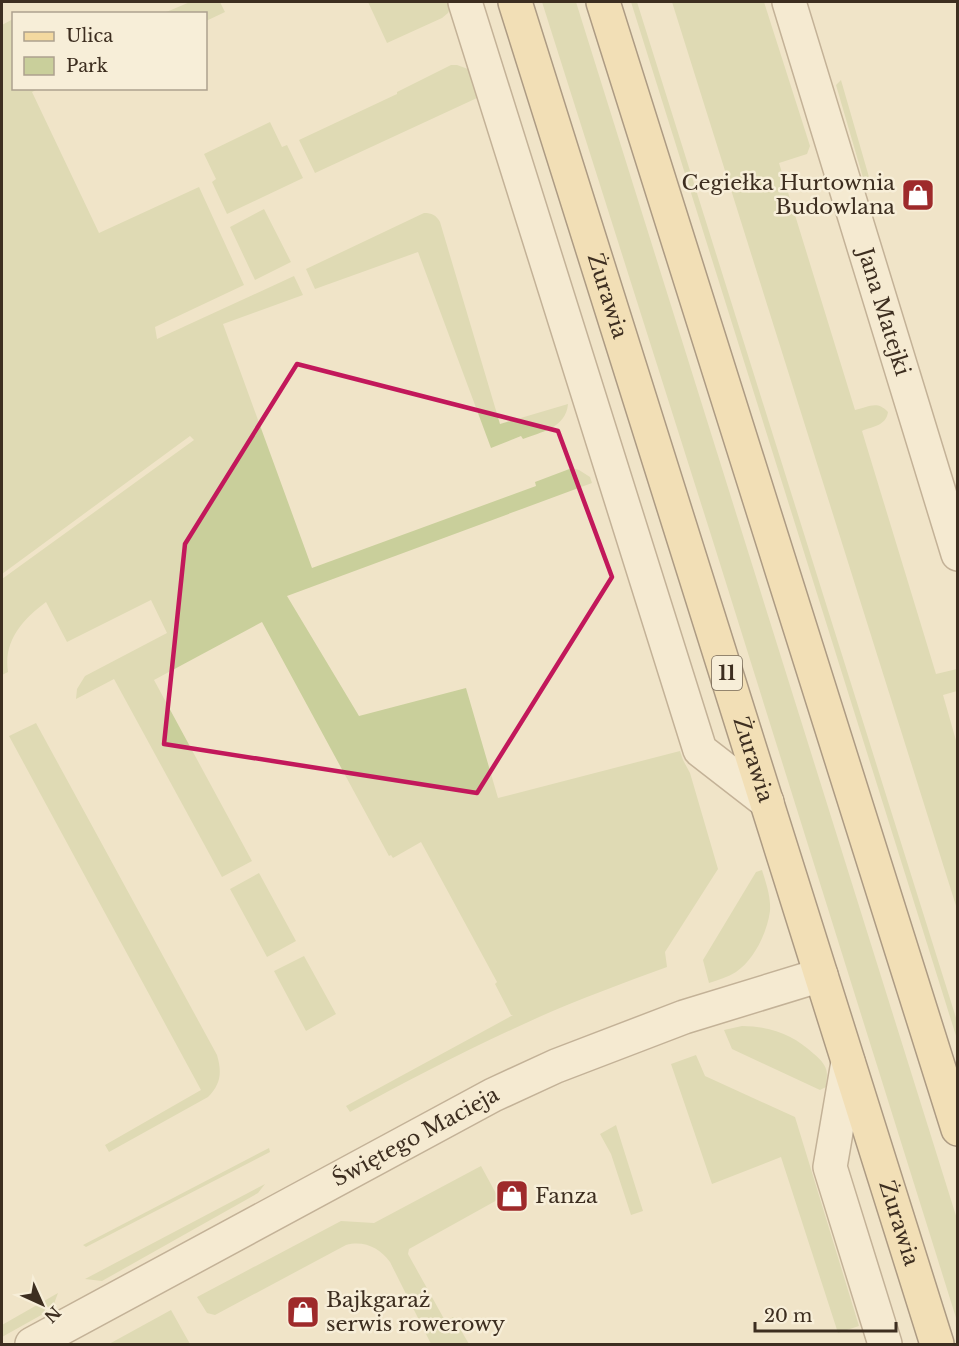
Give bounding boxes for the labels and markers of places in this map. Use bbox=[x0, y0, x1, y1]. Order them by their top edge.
place label: Cegiełka Hurtownia Budowlana bbox=[682, 170, 895, 220]
shop icon: Cegiełka Hurtownia Budowlana bbox=[900, 177, 936, 213]
shop icon: Fanza bbox=[494, 1178, 530, 1214]
place label: Fanza bbox=[535, 1183, 598, 1209]
place label: Bajkgaraż serwis rowerowy bbox=[326, 1287, 506, 1337]
shop icon: Bajkgaraż serwis rowerowy bbox=[285, 1294, 321, 1330]

